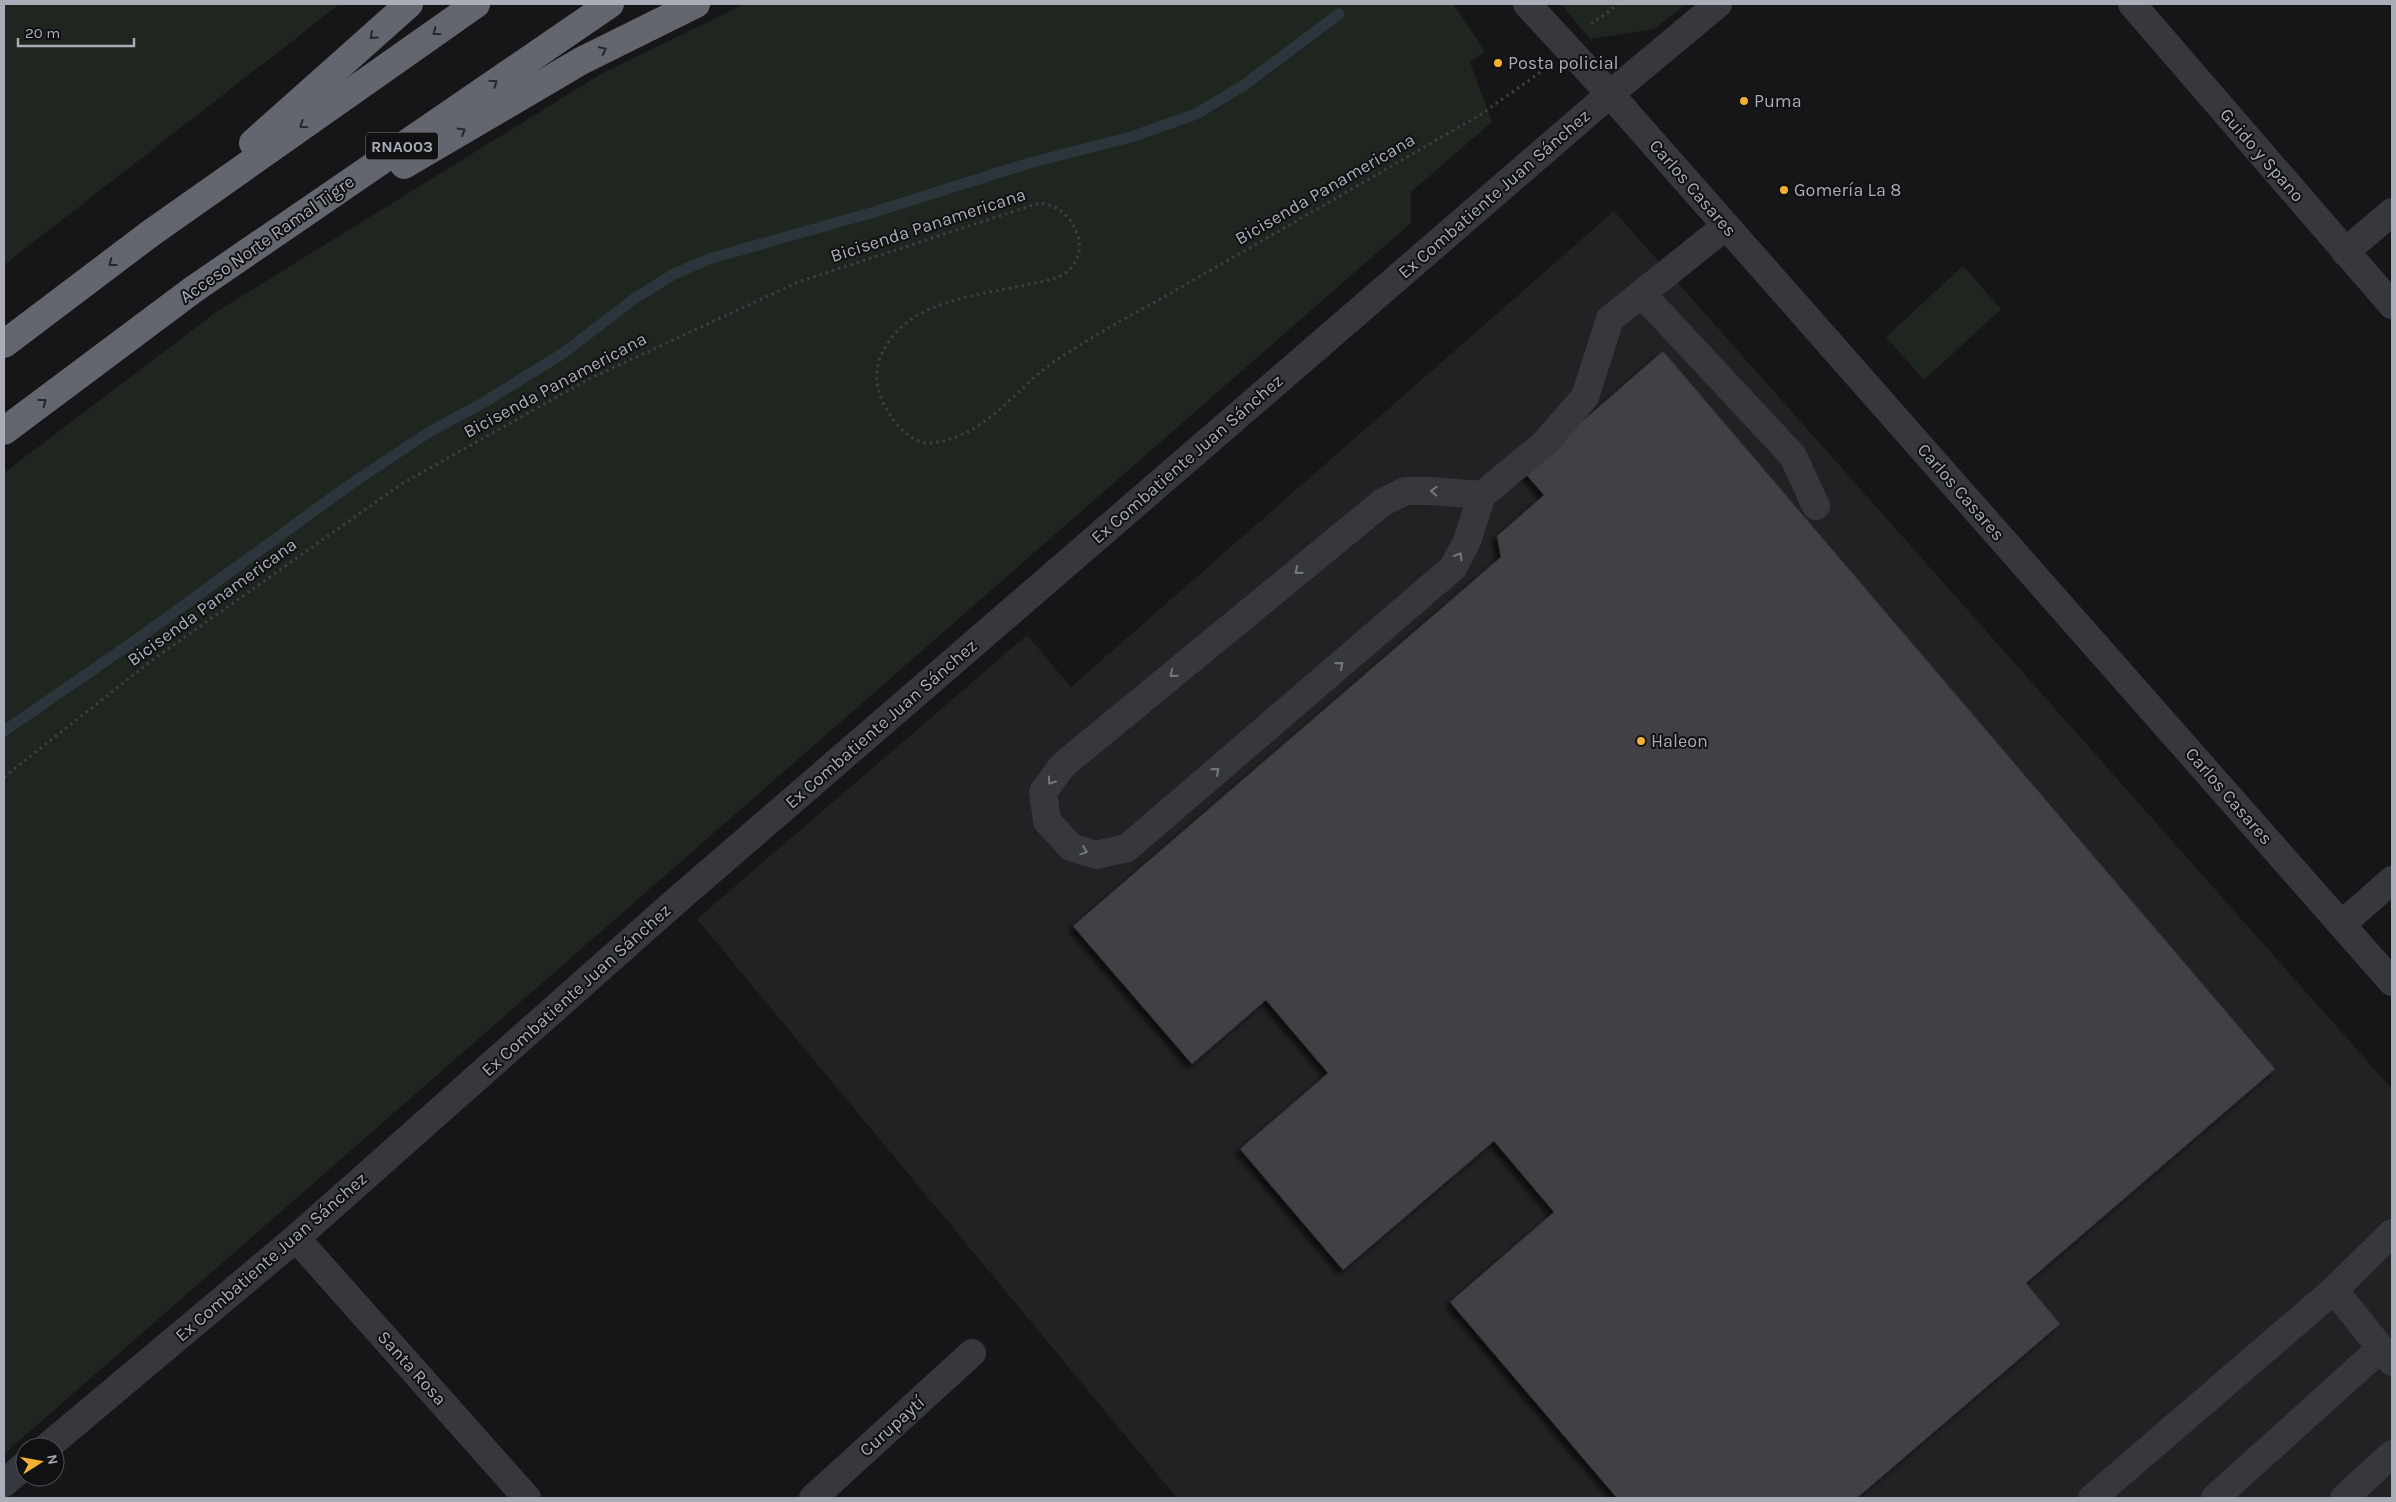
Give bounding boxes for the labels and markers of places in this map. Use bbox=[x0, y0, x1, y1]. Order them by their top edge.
place label: Posta policial bbox=[1508, 52, 1619, 74]
marker: Posta policial bbox=[1492, 57, 1504, 69]
place label: Puma bbox=[1754, 90, 1802, 112]
marker: Puma bbox=[1738, 95, 1750, 107]
place label: Gomería La 8 bbox=[1794, 179, 1901, 201]
marker: Gomería La 8 bbox=[1778, 184, 1790, 196]
place label: Haleon bbox=[1651, 730, 1708, 752]
marker: Haleon bbox=[1635, 735, 1647, 747]

